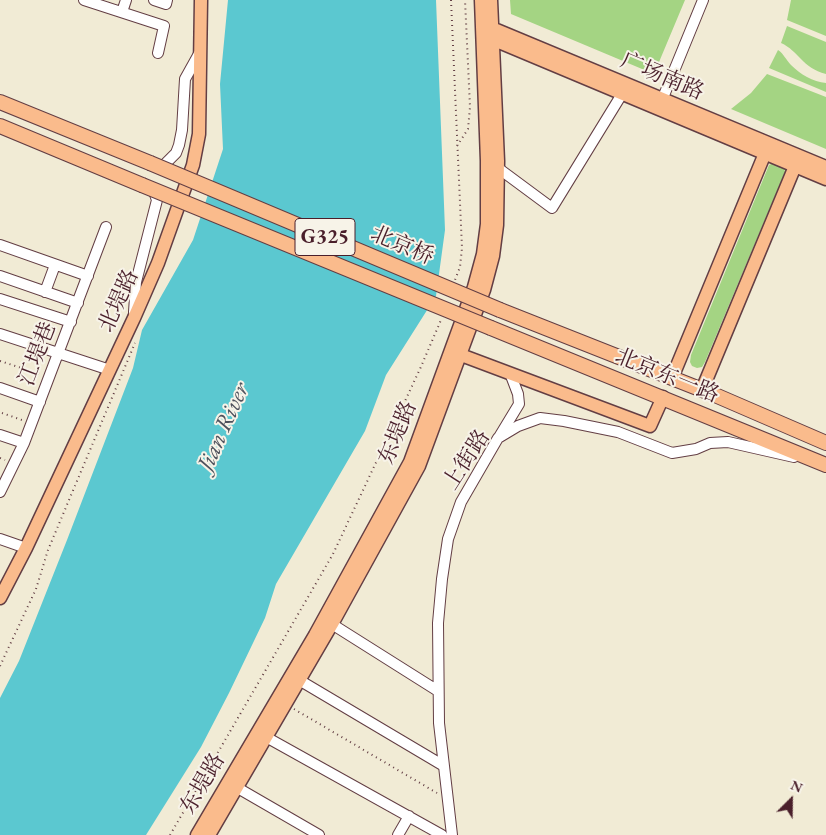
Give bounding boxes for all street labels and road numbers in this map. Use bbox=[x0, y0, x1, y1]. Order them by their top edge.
street label: 广场南路 bbox=[616, 48, 708, 106]
road number: G325 bbox=[295, 218, 355, 256]
street label: 北京桥 bbox=[366, 221, 438, 271]
street label: 北堤路 bbox=[94, 265, 144, 337]
street label: 江堤巷 bbox=[14, 318, 62, 390]
street label: 北京东一路 bbox=[611, 343, 723, 409]
street label: 东堤路 bbox=[373, 397, 423, 469]
street label: 上街路 bbox=[438, 425, 496, 495]
street label: 东堤路 bbox=[175, 749, 231, 819]

